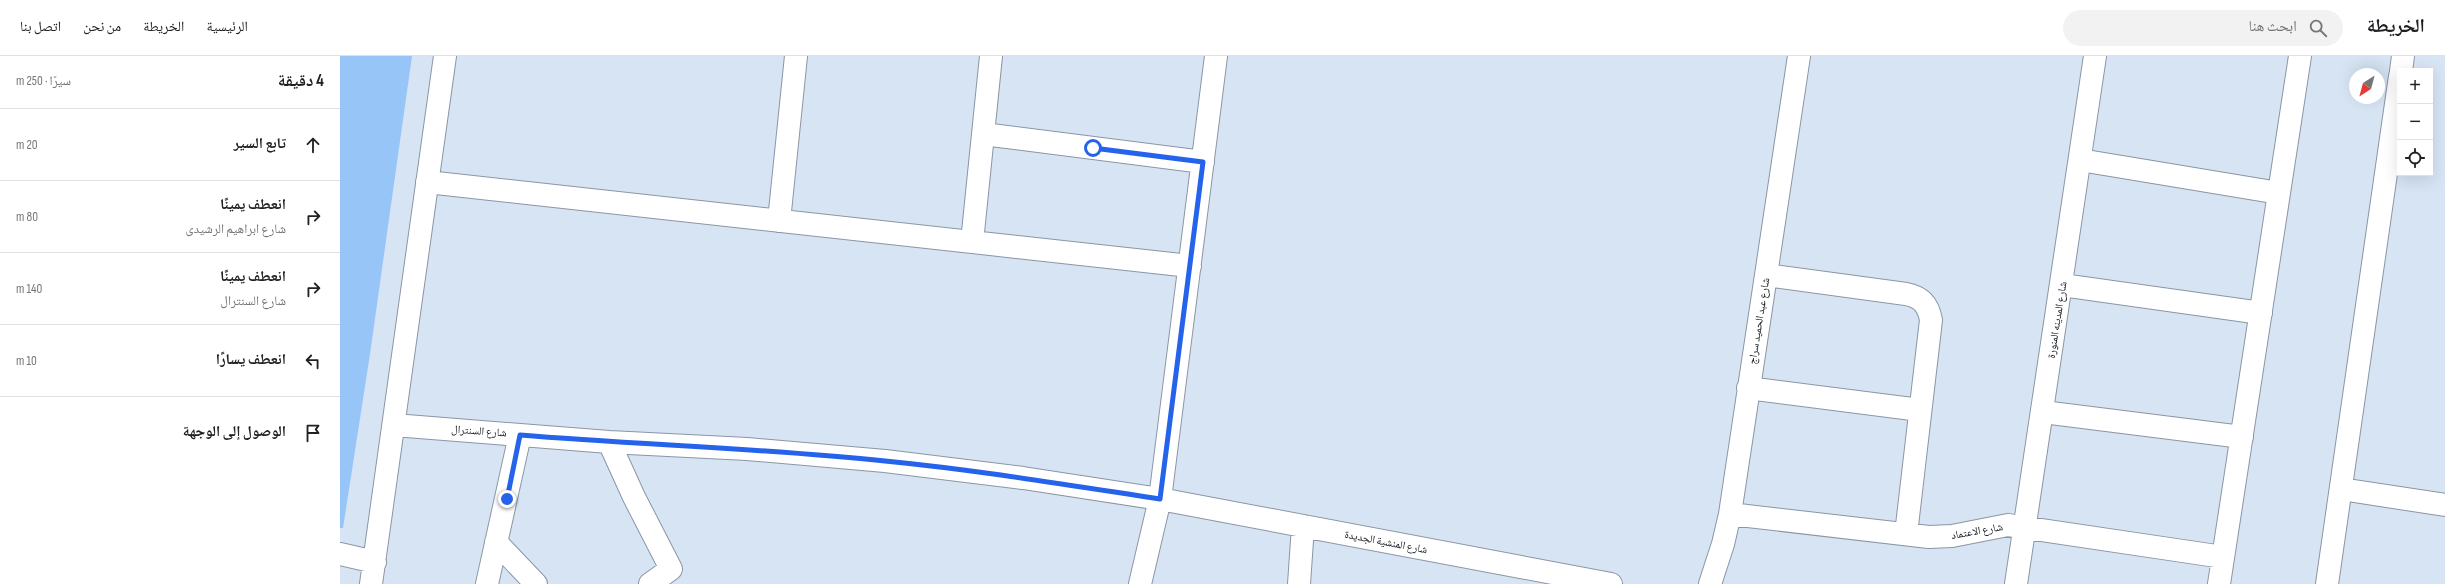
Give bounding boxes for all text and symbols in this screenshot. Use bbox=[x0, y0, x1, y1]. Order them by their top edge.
search box bbox=[2063, 10, 2343, 46]
text: الخريطة bbox=[2367, 15, 2425, 38]
text: ابحث هنا bbox=[2249, 17, 2297, 36]
icon: search bbox=[2307, 17, 2329, 39]
text: اتصل بنا bbox=[20, 18, 61, 35]
text: من نحن bbox=[83, 18, 121, 35]
text: الخريطة bbox=[143, 18, 184, 35]
text: الرئيسية bbox=[206, 18, 248, 35]
north arrow bbox=[2349, 68, 2385, 104]
map controls bbox=[2397, 68, 2433, 176]
button: + bbox=[2397, 68, 2433, 104]
text: 4 دقيقة bbox=[278, 71, 324, 91]
text: سيرًا · 250 m bbox=[16, 73, 71, 89]
button: − bbox=[2397, 104, 2433, 140]
text: تابع السير bbox=[234, 134, 286, 153]
icon: ahead bbox=[302, 134, 324, 156]
text: 20 m bbox=[16, 137, 38, 153]
route start bbox=[1084, 139, 1102, 157]
button: locate bbox=[2397, 140, 2433, 176]
text: انعطف يمينًا bbox=[220, 195, 286, 214]
icon: right bbox=[302, 206, 324, 228]
text: 80 m bbox=[16, 209, 38, 225]
text: شارع ابراهيم الرشيدى bbox=[185, 221, 286, 237]
text: انعطف يمينًا bbox=[220, 267, 286, 286]
street label: شارع عبد الحميد سراج bbox=[1746, 277, 1772, 365]
icon: right bbox=[302, 278, 324, 300]
text: 140 m bbox=[16, 281, 42, 297]
street label: شارع المدينه المنورة bbox=[2045, 281, 2069, 359]
text: شارع السنترال bbox=[220, 293, 286, 309]
text: انعطف يسارًا bbox=[216, 350, 286, 369]
icon: left bbox=[302, 350, 324, 372]
text: 10 m bbox=[16, 353, 37, 369]
text: الوصول إلى الوجهة bbox=[183, 422, 286, 441]
icon: arrive bbox=[302, 422, 324, 444]
street label: شارع السنترال bbox=[451, 423, 507, 439]
route end bbox=[498, 490, 516, 508]
street label: شارع الاعتماد bbox=[1950, 520, 2004, 542]
street label: شارع المنشية الجديدة bbox=[1343, 528, 1429, 556]

